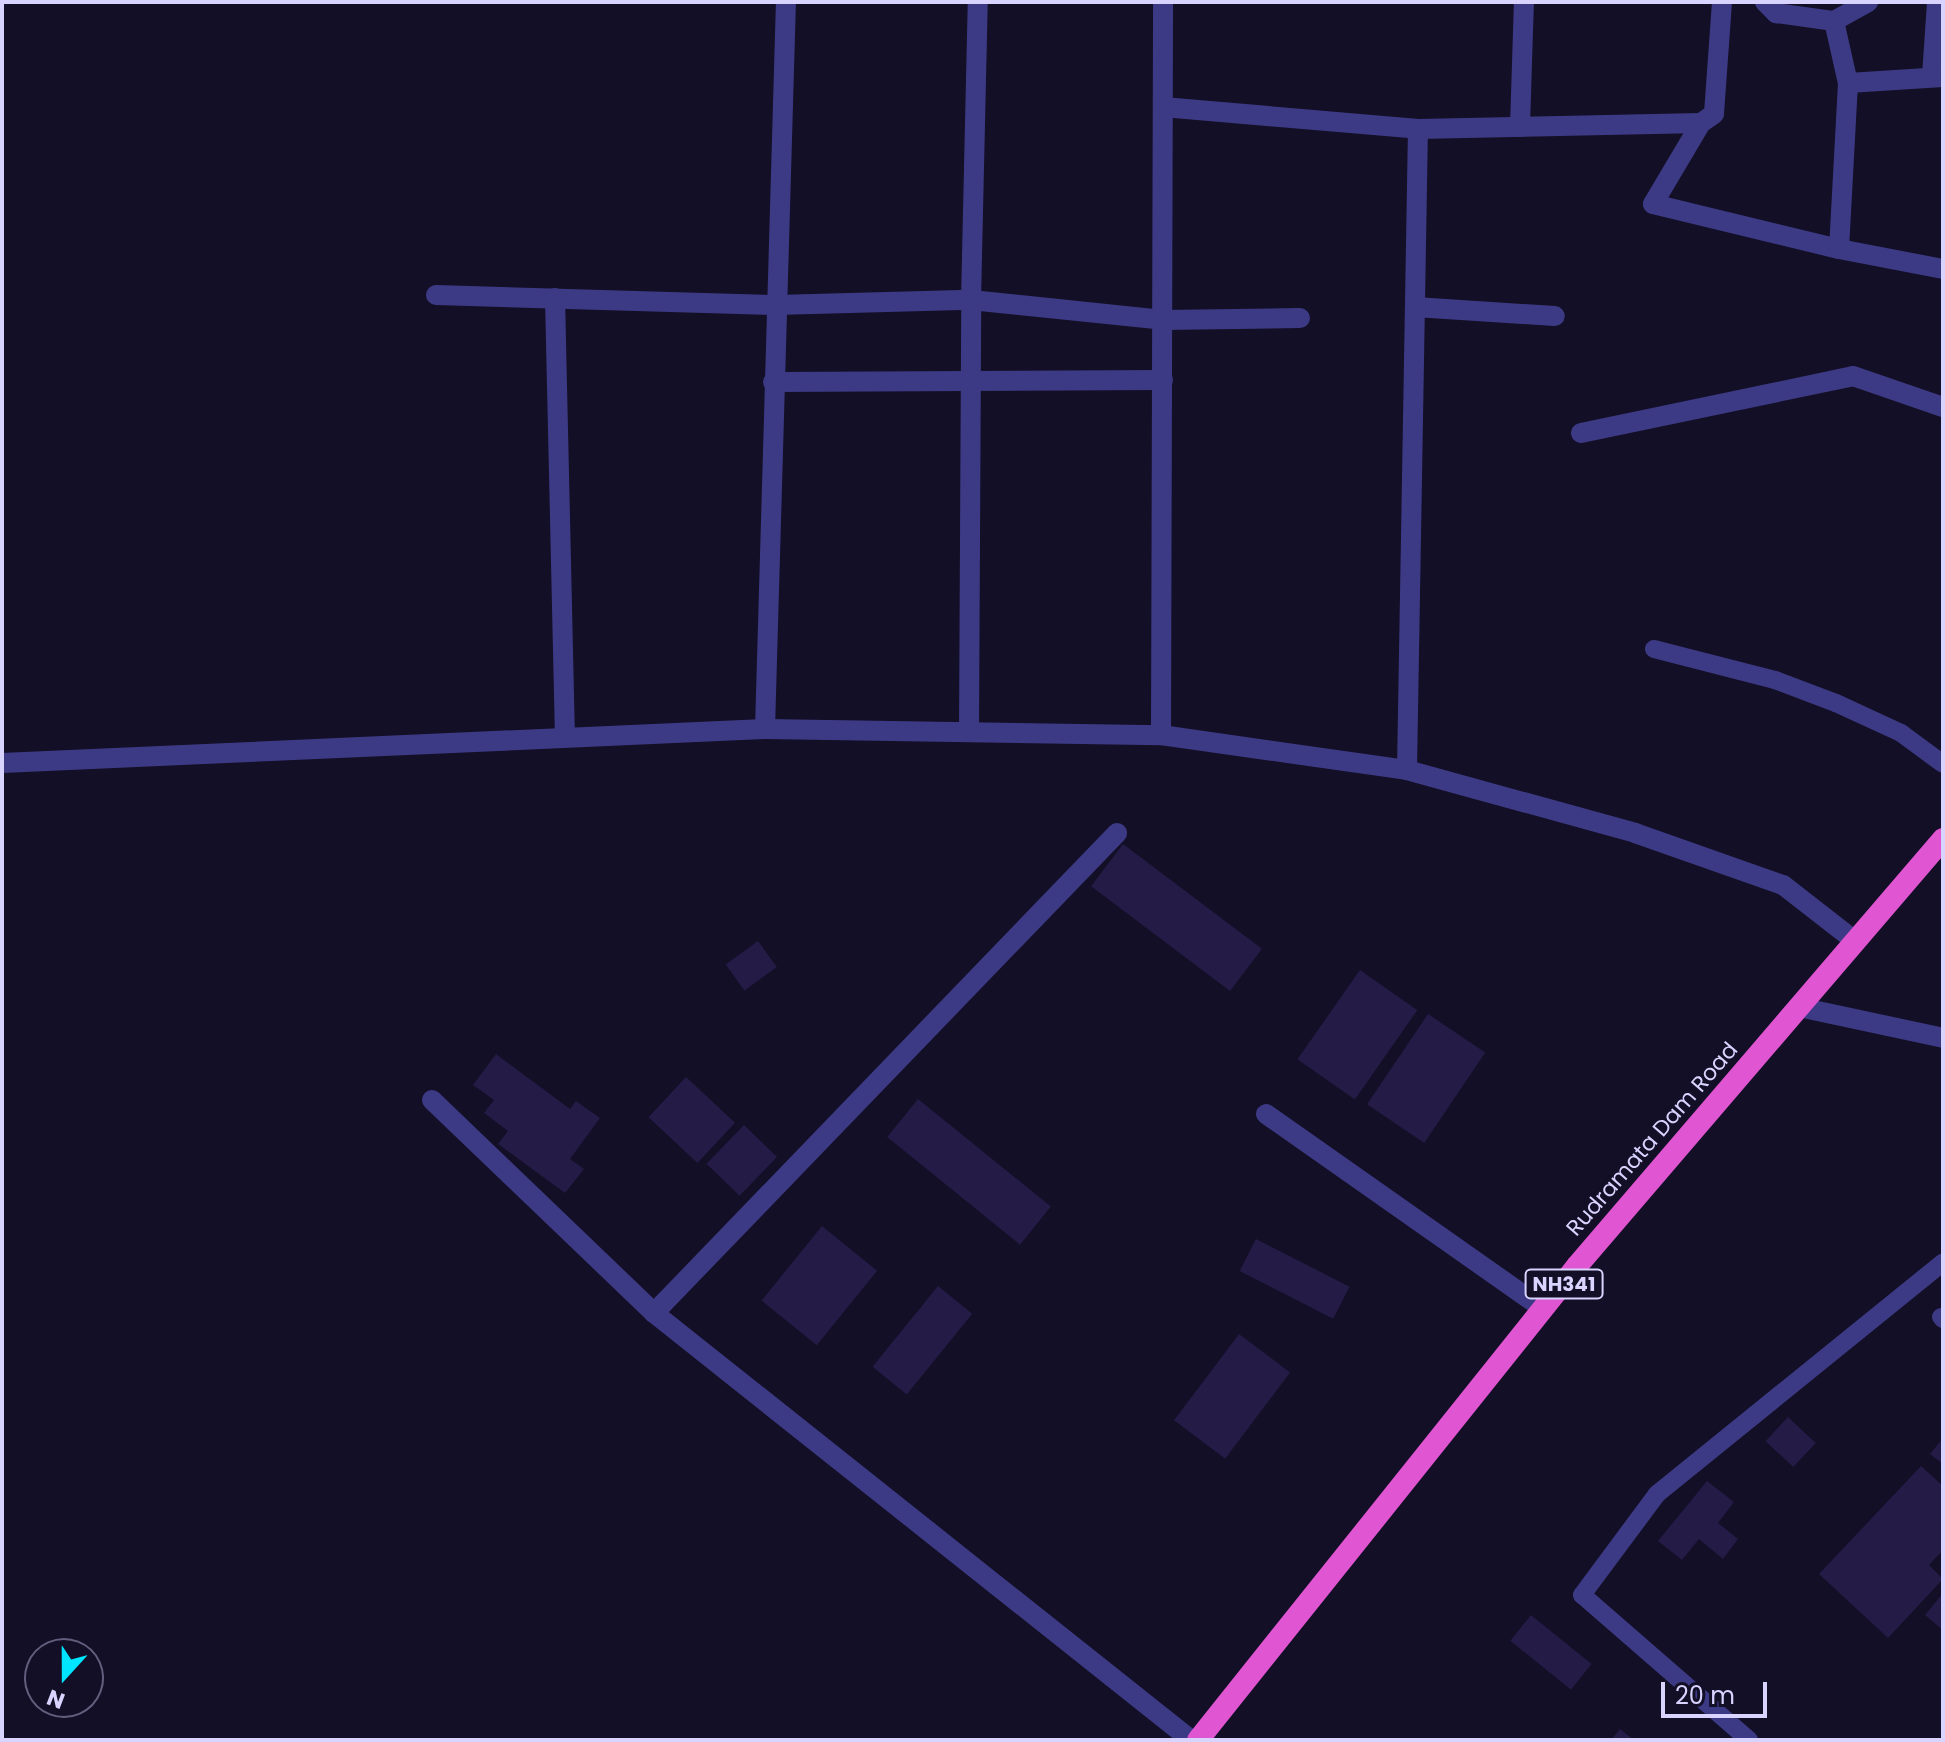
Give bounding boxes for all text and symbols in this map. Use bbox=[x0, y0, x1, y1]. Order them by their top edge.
street label: Rudramata Dam Road bbox=[1561, 1037, 1743, 1241]
road number: NH341 bbox=[1524, 1268, 1604, 1300]
north arrow bbox=[24, 1638, 104, 1718]
scale bar bbox=[1665, 1666, 1771, 1716]
text: 20 m bbox=[1675, 1679, 1735, 1712]
text: N bbox=[43, 1682, 69, 1716]

